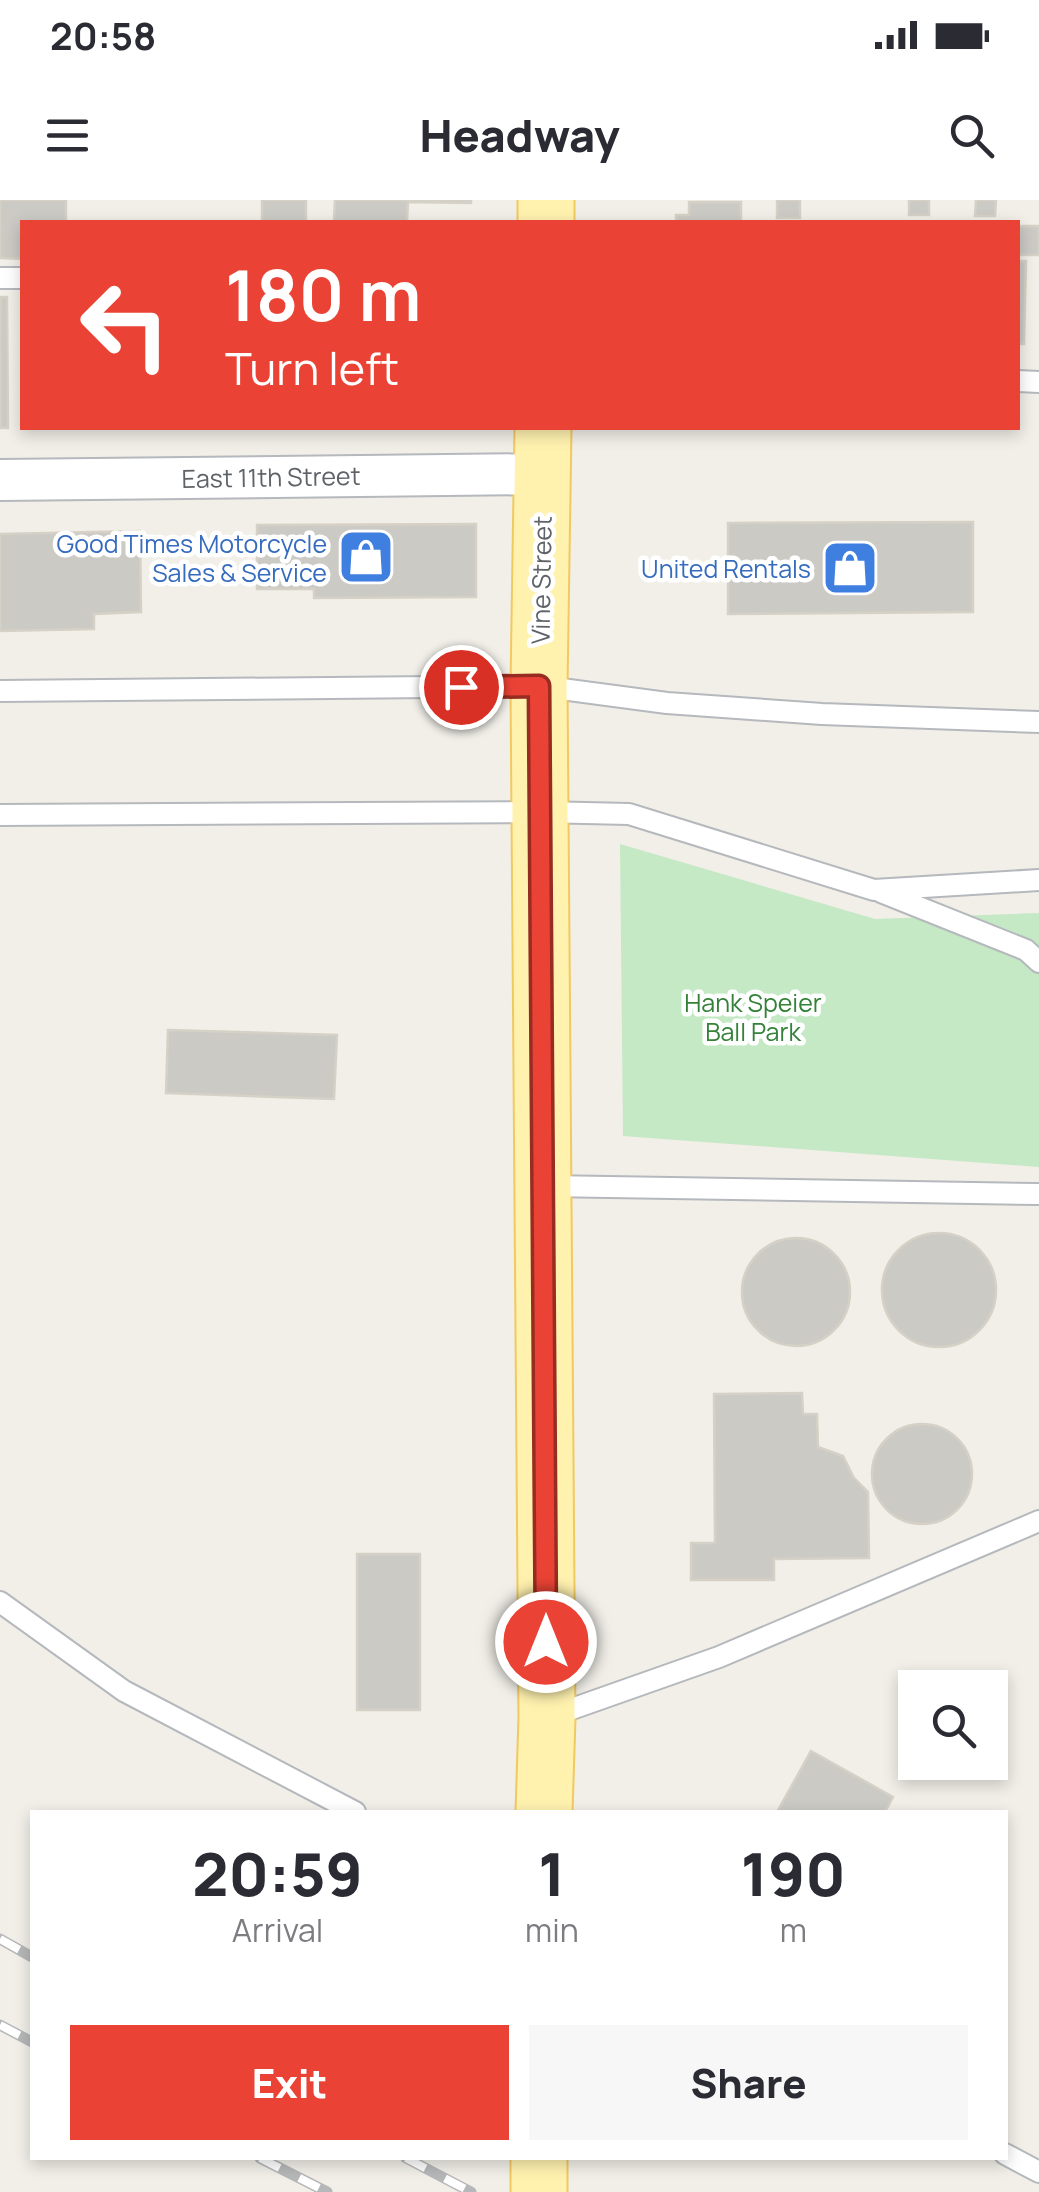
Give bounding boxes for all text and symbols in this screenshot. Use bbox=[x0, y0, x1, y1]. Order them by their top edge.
text: 20:58 bbox=[50, 9, 156, 61]
text: Headway bbox=[419, 104, 620, 166]
icon: menu bbox=[40, 108, 95, 163]
icon: search bbox=[944, 108, 999, 163]
text: 180 m bbox=[225, 246, 422, 342]
icon: left bbox=[60, 260, 190, 390]
text: Turn left bbox=[225, 337, 399, 399]
street label: East 11th Street bbox=[181, 458, 361, 496]
street label: Vine Street bbox=[522, 516, 560, 644]
place label: Good Times Motorcycle Sales & Service bbox=[57, 526, 327, 590]
shop icon: Good Times Motorcycle Sales & Service bbox=[336, 527, 396, 587]
shop icon: United Rentals bbox=[820, 538, 880, 598]
place label: United Rentals bbox=[641, 551, 811, 586]
pin bbox=[419, 645, 504, 730]
icon: arrive bbox=[434, 660, 489, 715]
park label: Hank Speier Ball Park bbox=[684, 985, 822, 1049]
position arrow bbox=[494, 1590, 598, 1694]
map controls bbox=[898, 1670, 1008, 1780]
button: search bbox=[898, 1670, 1008, 1780]
text: 20:59 bbox=[192, 1832, 363, 1914]
text: 1 bbox=[538, 1832, 565, 1914]
text: 190 bbox=[741, 1832, 846, 1914]
text: Arrival bbox=[232, 1908, 323, 1952]
text: min bbox=[525, 1908, 579, 1952]
text: m bbox=[780, 1908, 807, 1952]
button: Exit bbox=[70, 2025, 509, 2140]
button: Share bbox=[529, 2025, 968, 2140]

